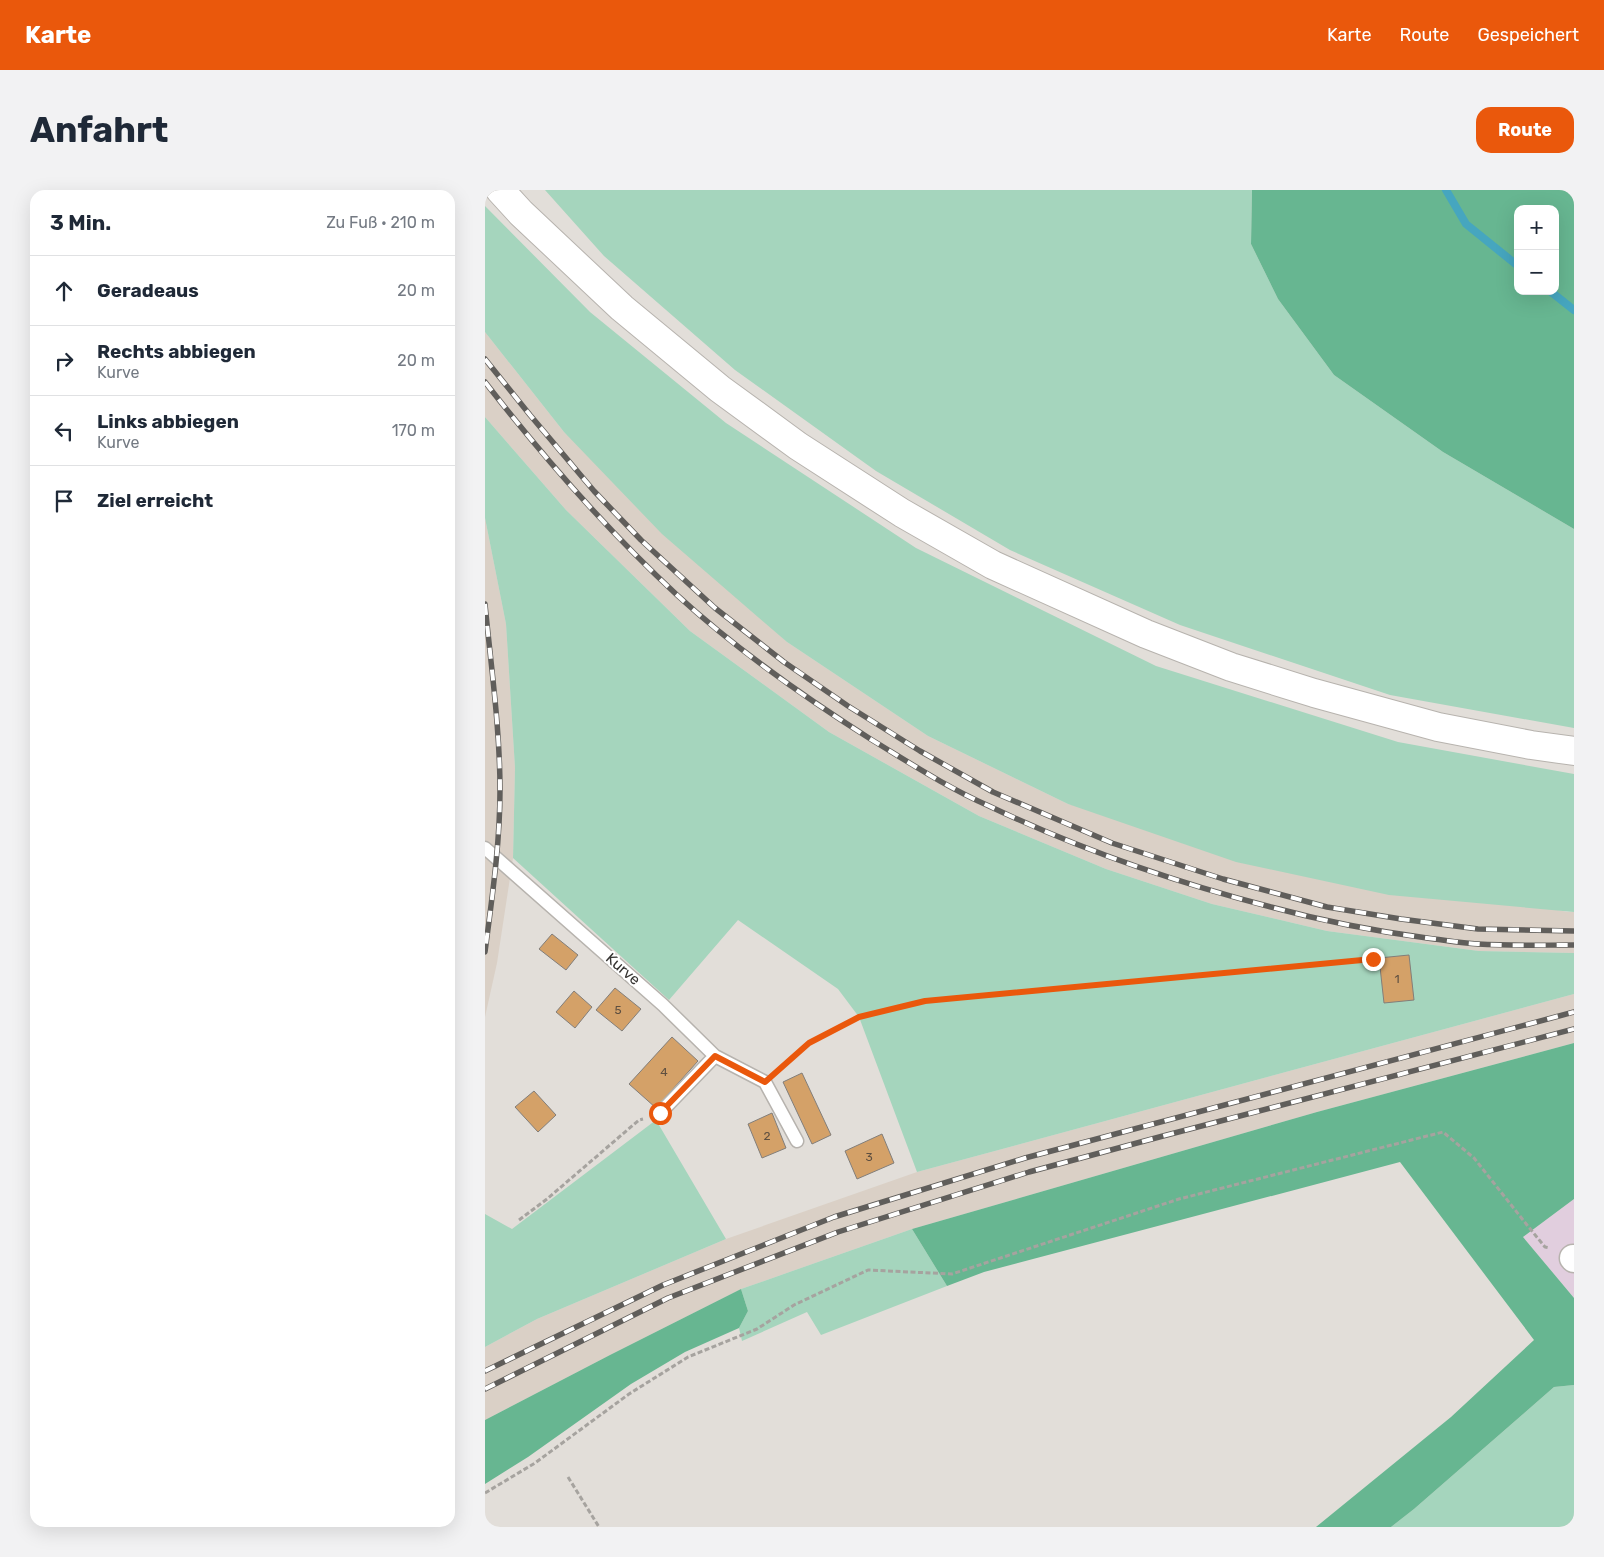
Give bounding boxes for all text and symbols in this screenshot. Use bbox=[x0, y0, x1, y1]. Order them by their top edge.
text: Karte bbox=[25, 21, 91, 49]
text: Karte bbox=[1327, 24, 1371, 46]
text: Route bbox=[1399, 24, 1449, 46]
text: Gespeichert bbox=[1477, 24, 1579, 46]
button: Route bbox=[1476, 107, 1574, 153]
text: Anfahrt bbox=[30, 109, 168, 151]
map controls bbox=[1514, 205, 1559, 295]
button: + bbox=[1514, 205, 1559, 250]
text: 3 Min. bbox=[50, 210, 111, 235]
text: Zu Fuß · 210 m bbox=[326, 213, 435, 232]
button: − bbox=[1514, 250, 1559, 295]
icon: ahead bbox=[50, 277, 78, 305]
text: Geradeaus bbox=[97, 279, 199, 302]
text: 20 m bbox=[397, 281, 435, 300]
text: Rechts abbiegen bbox=[97, 340, 256, 363]
icon: right bbox=[50, 347, 78, 375]
text: 20 m bbox=[397, 351, 435, 370]
text: Kurve bbox=[97, 363, 140, 382]
text: Links abbiegen bbox=[97, 410, 239, 433]
icon: left bbox=[50, 417, 78, 445]
text: 170 m bbox=[392, 421, 435, 440]
text: Kurve bbox=[97, 433, 140, 452]
icon: arrive bbox=[50, 487, 78, 515]
text: Ziel erreicht bbox=[97, 489, 213, 512]
route end bbox=[1362, 948, 1385, 971]
street label: Kurve bbox=[602, 949, 644, 989]
house number: 1 bbox=[1394, 972, 1400, 986]
house number: 5 bbox=[614, 1003, 622, 1017]
house number: 4 bbox=[660, 1065, 668, 1079]
route start bbox=[649, 1102, 672, 1125]
house number: 2 bbox=[763, 1129, 771, 1143]
house number: 3 bbox=[865, 1150, 873, 1164]

